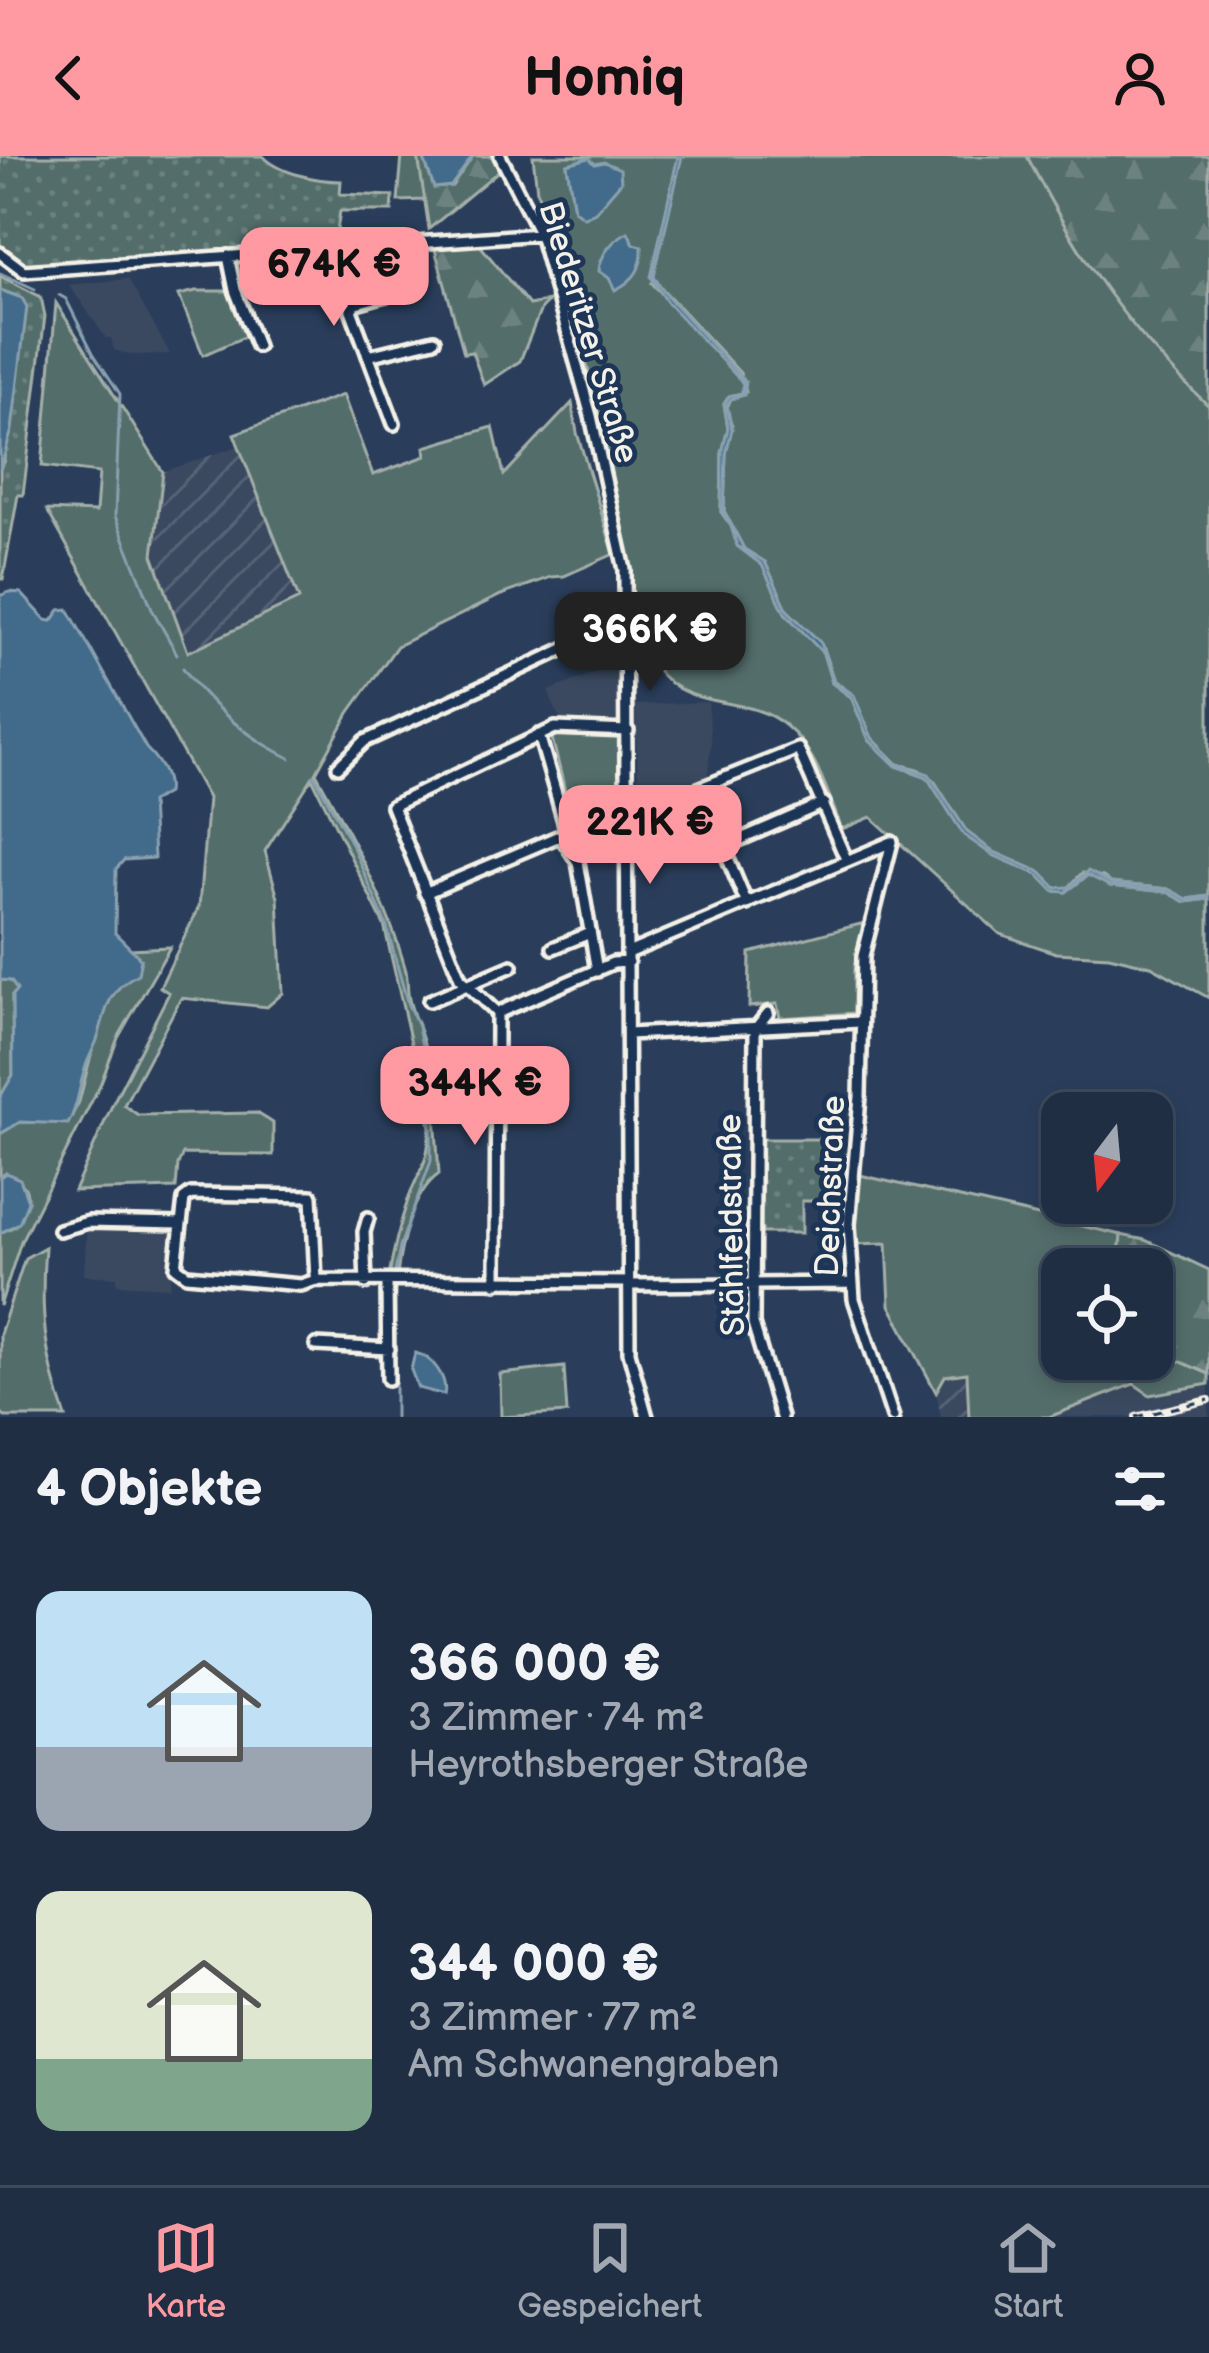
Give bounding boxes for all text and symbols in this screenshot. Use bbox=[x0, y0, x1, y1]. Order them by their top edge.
icon: back bbox=[36, 45, 102, 111]
icon: person bbox=[1107, 45, 1173, 111]
text: Homiq bbox=[524, 46, 685, 111]
street label: Biederitzer Straße bbox=[529, 197, 647, 468]
pin: 674K € bbox=[236, 227, 432, 329]
text: 674K € bbox=[267, 242, 401, 289]
pin: 366K € bbox=[552, 592, 748, 694]
text: 366K € bbox=[582, 607, 718, 654]
pin: 221K € bbox=[552, 785, 748, 887]
text: 221K € bbox=[586, 800, 714, 847]
pin: 344K € bbox=[377, 1046, 573, 1148]
text: 344K € bbox=[407, 1061, 543, 1108]
north arrow bbox=[1041, 1092, 1173, 1224]
map controls bbox=[1041, 1092, 1173, 1380]
street label: Deichstraße bbox=[808, 1095, 854, 1277]
street label: Stählfeldstraße bbox=[710, 1113, 754, 1336]
button: locate bbox=[1041, 1248, 1173, 1380]
icon: filters bbox=[1107, 1456, 1173, 1522]
text: 4 Objekte bbox=[36, 1459, 263, 1520]
text: 366 000 € bbox=[408, 1634, 661, 1695]
icon: home bbox=[132, 1639, 276, 1783]
text: 3 Zimmer · 74 m² bbox=[408, 1695, 704, 1742]
text: Heyrothsberger Straße bbox=[408, 1742, 808, 1789]
text: 344 000 € bbox=[408, 1934, 659, 1995]
icon: home bbox=[132, 1939, 276, 2083]
text: 3 Zimmer · 77 m² bbox=[408, 1995, 697, 2042]
text: Am Schwanengraben bbox=[408, 2042, 779, 2089]
tab: Karte bbox=[146, 2215, 226, 2327]
tab: Gespeichert bbox=[517, 2215, 702, 2327]
tab: Start bbox=[993, 2215, 1063, 2327]

